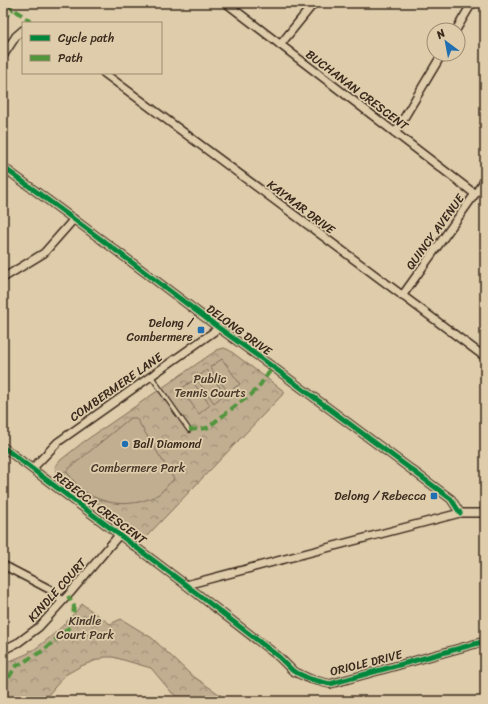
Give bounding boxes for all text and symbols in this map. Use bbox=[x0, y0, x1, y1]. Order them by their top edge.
legend bbox=[22, 22, 162, 74]
north arrow bbox=[426, 22, 466, 62]
text: N bbox=[432, 24, 450, 45]
text: Cycle path bbox=[58, 27, 114, 49]
street label: BUCHANAN CRESCENT bbox=[301, 44, 414, 137]
text: Path bbox=[58, 47, 83, 69]
street label: KAYMAR DRIVE bbox=[262, 174, 341, 241]
street label: QUINCY AVENUE bbox=[400, 188, 471, 275]
street label: DELONG DRIVE bbox=[201, 298, 278, 362]
place label: Delong / Combermere bbox=[127, 312, 195, 348]
marker: Delong / Combermere bbox=[196, 325, 206, 335]
street label: COMBERMERE LANE bbox=[65, 346, 168, 427]
park label: Public Tennis Courts bbox=[175, 368, 246, 404]
place label: Ball Diamond bbox=[133, 433, 202, 455]
marker: Ball Diamond bbox=[120, 439, 130, 449]
park label: Combermere Park bbox=[91, 457, 186, 479]
street label: REBECCA CRESCENT bbox=[49, 466, 152, 551]
place label: Delong / Rebecca bbox=[334, 485, 426, 507]
marker: Delong / Rebecca bbox=[429, 491, 439, 501]
street label: KINDLE COURT bbox=[22, 552, 93, 627]
park label: Kindle Court Park bbox=[56, 610, 114, 646]
street label: ORIOLE DRIVE bbox=[328, 643, 406, 683]

